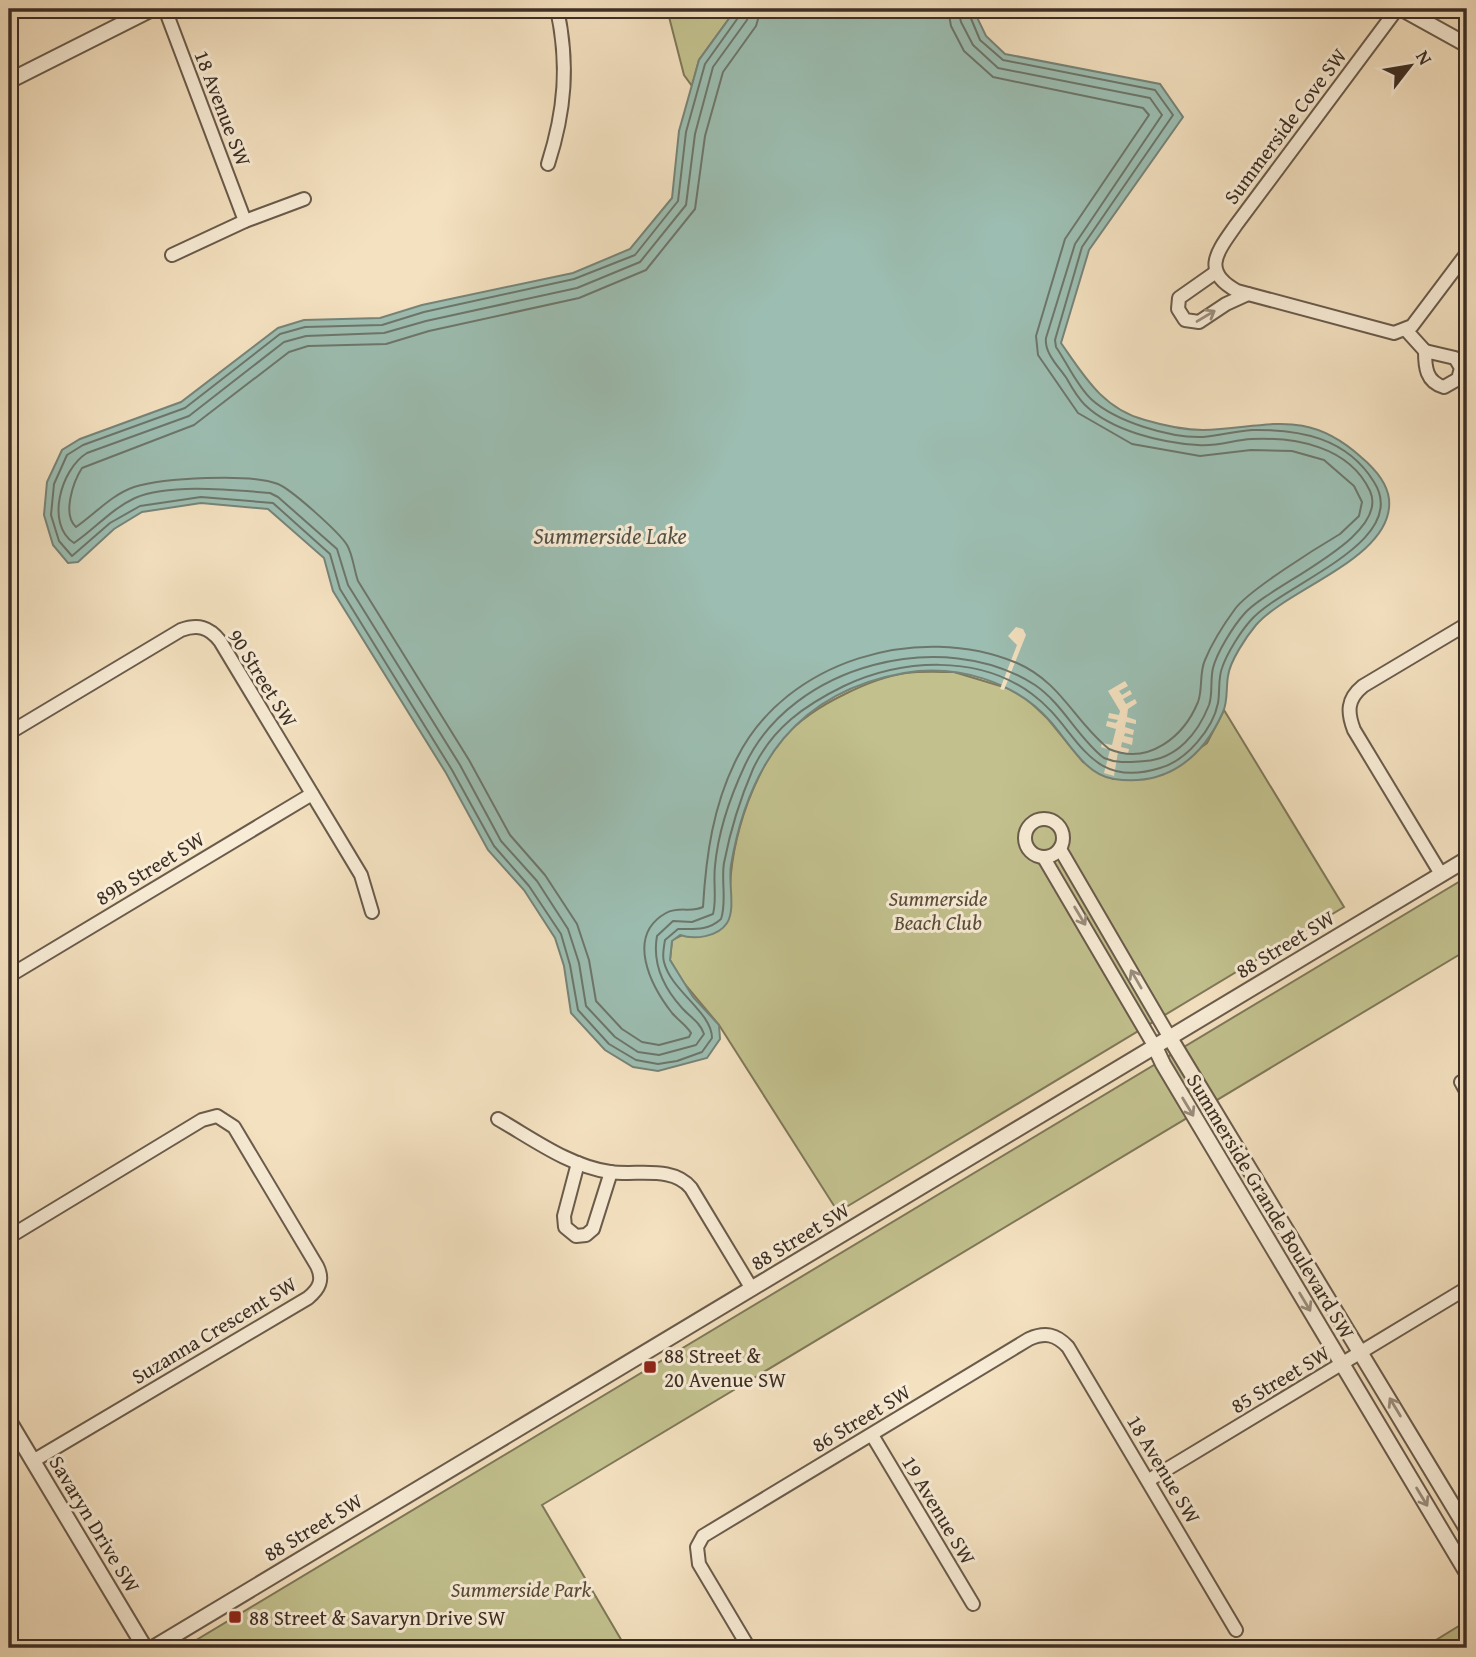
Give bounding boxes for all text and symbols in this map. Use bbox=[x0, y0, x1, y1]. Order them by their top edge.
north arrow bbox=[1374, 32, 1444, 102]
street label: Summerside Cove SW bbox=[1216, 41, 1354, 211]
street label: 18 Avenue SW bbox=[187, 45, 259, 171]
text: N bbox=[1409, 45, 1440, 70]
one-way arrow bbox=[1195, 309, 1215, 323]
water label: Summerside Lake bbox=[533, 519, 687, 552]
street label: 90 Street SW bbox=[221, 623, 306, 733]
street label: 89B Street SW bbox=[89, 823, 211, 913]
park label: Summerside Beach Club bbox=[889, 883, 987, 938]
street label: 88 Street SW bbox=[1230, 902, 1341, 986]
one-way arrow bbox=[1073, 905, 1087, 925]
one-way arrow bbox=[1129, 969, 1143, 989]
street label: Summerside Grande Boulevard SW bbox=[1179, 1067, 1363, 1345]
one-way arrow bbox=[1181, 1096, 1195, 1116]
street label: 88 Street SW bbox=[745, 1194, 856, 1278]
street label: Suzanna Crescent SW bbox=[125, 1268, 303, 1392]
one-way arrow bbox=[1298, 1292, 1312, 1312]
street label: 85 Street SW bbox=[1225, 1337, 1336, 1421]
place label: 88 Street & 20 Avenue SW bbox=[664, 1340, 786, 1395]
marker: 88 Street & 20 Avenue SW bbox=[642, 1359, 658, 1375]
street label: 86 Street SW bbox=[806, 1376, 917, 1460]
one-way arrow bbox=[1387, 1397, 1401, 1417]
street label: 18 Avenue SW bbox=[1119, 1409, 1209, 1529]
street label: Savaryn Drive SW bbox=[42, 1449, 148, 1599]
street label: 19 Avenue SW bbox=[894, 1450, 984, 1570]
street label: 88 Street SW bbox=[258, 1485, 369, 1569]
one-way arrow bbox=[1415, 1487, 1429, 1507]
park label: Summerside Park bbox=[451, 1574, 592, 1605]
place label: 88 Street & Savaryn Drive SW bbox=[249, 1602, 506, 1633]
marker: 88 Street & Savaryn Drive SW bbox=[227, 1609, 243, 1625]

